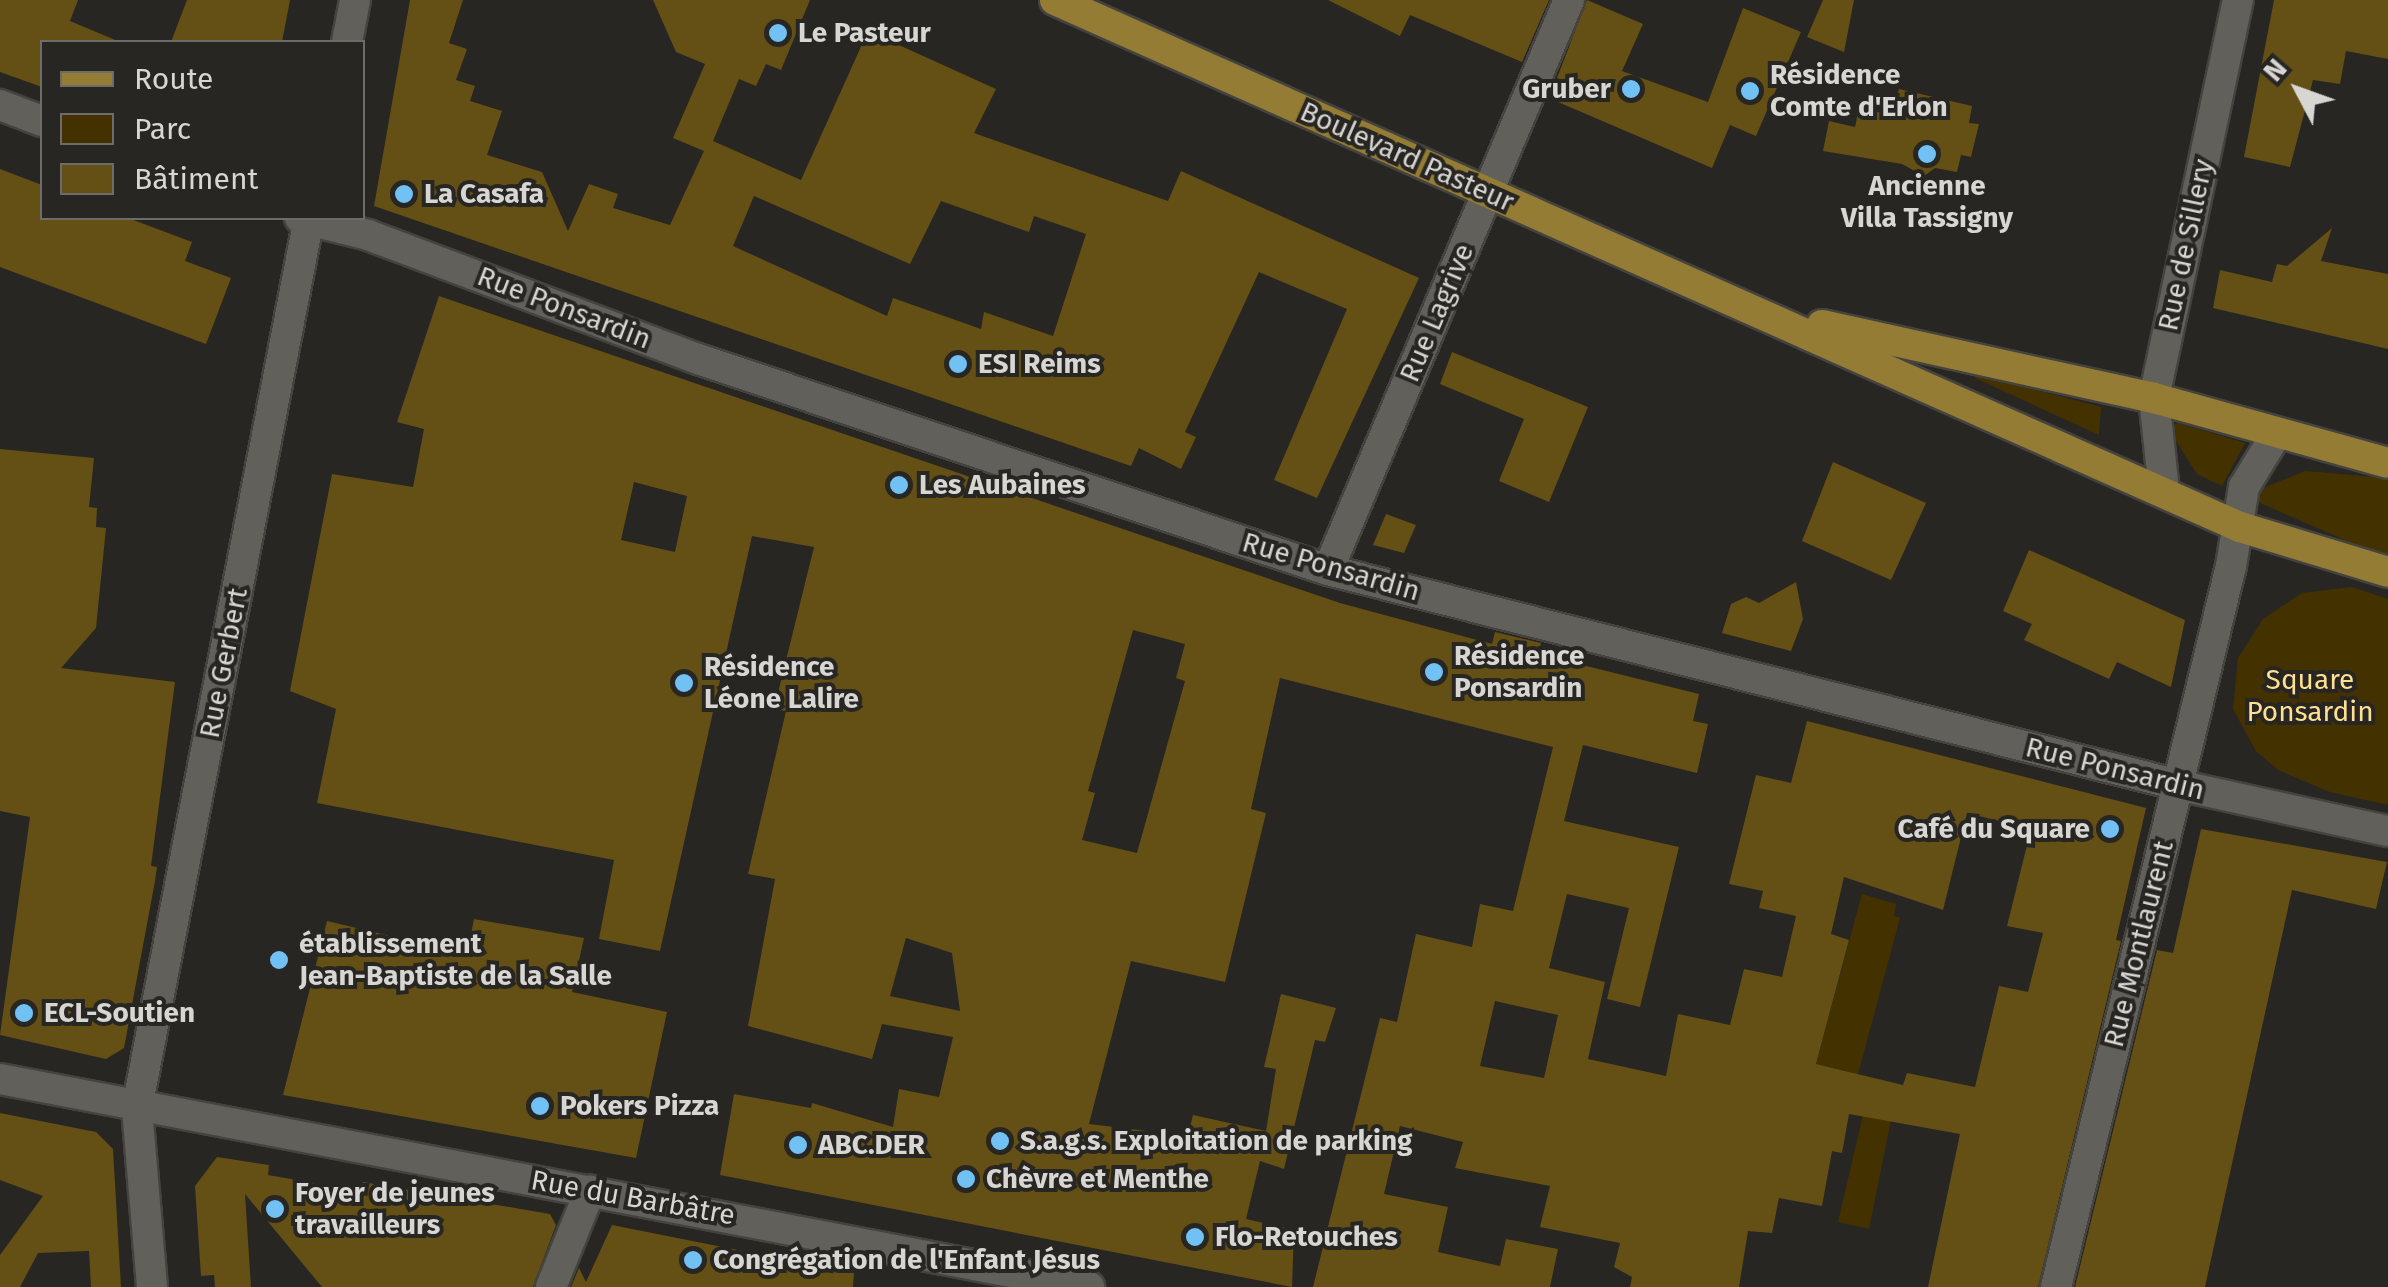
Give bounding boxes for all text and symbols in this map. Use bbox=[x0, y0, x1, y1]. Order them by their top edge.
place label: Le Pasteur bbox=[798, 16, 931, 50]
marker: Le Pasteur bbox=[767, 22, 789, 44]
legend bbox=[40, 40, 365, 220]
north arrow bbox=[2248, 40, 2348, 140]
text: N bbox=[2256, 52, 2294, 88]
place label: Résidence Comte d'Erlon bbox=[1770, 58, 1948, 124]
text: Route bbox=[134, 61, 213, 97]
place label: Gruber bbox=[1522, 72, 1611, 106]
marker: Gruber bbox=[1620, 78, 1642, 100]
marker: Résidence Comte d'Erlon bbox=[1739, 80, 1761, 102]
street label: Boulevard Pasteur bbox=[1295, 95, 1519, 219]
text: Parc bbox=[134, 111, 191, 147]
marker: Ancienne Villa Tassigny bbox=[1916, 143, 1938, 165]
street label: Rue de Sillery bbox=[2151, 156, 2221, 334]
text: Bâtiment bbox=[134, 161, 258, 197]
place label: Ancienne Villa Tassigny bbox=[1841, 169, 2013, 235]
place label: La Casafa bbox=[424, 177, 544, 211]
marker: La Casafa bbox=[393, 183, 415, 205]
street label: Rue Lagrive bbox=[1393, 239, 1481, 387]
street label: Rue Ponsardin bbox=[472, 259, 656, 357]
place label: ESI Reims bbox=[978, 347, 1101, 381]
marker: ESI Reims bbox=[947, 353, 969, 375]
place label: Les Aubaines bbox=[919, 468, 1086, 502]
marker: Les Aubaines bbox=[888, 474, 910, 496]
street label: Rue Ponsardin bbox=[1238, 526, 1424, 608]
street label: Rue Gerbert bbox=[193, 585, 255, 741]
place label: Résidence Ponsardin bbox=[1454, 639, 1584, 705]
place label: Résidence Léone Lalire bbox=[704, 650, 859, 716]
marker: Résidence Ponsardin bbox=[1423, 661, 1445, 683]
park label: Square Ponsardin bbox=[2246, 663, 2374, 729]
marker: Résidence Léone Lalire bbox=[673, 672, 695, 694]
street label: Rue Ponsardin bbox=[2022, 731, 2208, 807]
place label: Café du Square bbox=[1898, 812, 2090, 846]
marker: Café du Square bbox=[2099, 818, 2121, 840]
street label: Rue Montlaurent bbox=[2097, 837, 2181, 1051]
place label: établissement Jean-Baptiste de la Salle bbox=[299, 927, 612, 993]
marker: établissement Jean-Baptiste de la Salle bbox=[268, 949, 290, 971]
place label: ECL-Soutien bbox=[44, 996, 195, 1030]
marker: ECL-Soutien bbox=[13, 1002, 35, 1024]
place label: Pokers Pizza bbox=[560, 1089, 719, 1123]
marker: Pokers Pizza bbox=[529, 1095, 551, 1117]
place label: S.a.g.s. Exploitation de parking bbox=[1020, 1124, 1412, 1158]
place label: ABC.DER bbox=[818, 1128, 925, 1162]
marker: S.a.g.s. Exploitation de parking bbox=[989, 1130, 1011, 1152]
marker: ABC.DER bbox=[787, 1134, 809, 1156]
place label: Chèvre et Menthe bbox=[986, 1162, 1209, 1196]
street label: Rue du Barbâtre bbox=[528, 1164, 738, 1232]
marker: Chèvre et Menthe bbox=[955, 1168, 977, 1190]
place label: Foyer de jeunes travailleurs bbox=[295, 1176, 495, 1242]
marker: Foyer de jeunes travailleurs bbox=[264, 1198, 286, 1220]
place label: Flo-Retouches bbox=[1215, 1220, 1398, 1254]
marker: Flo-Retouches bbox=[1184, 1226, 1206, 1248]
place label: Congrégation de l'Enfant Jésus bbox=[713, 1243, 1100, 1277]
marker: Congrégation de l'Enfant Jésus bbox=[682, 1249, 704, 1271]

